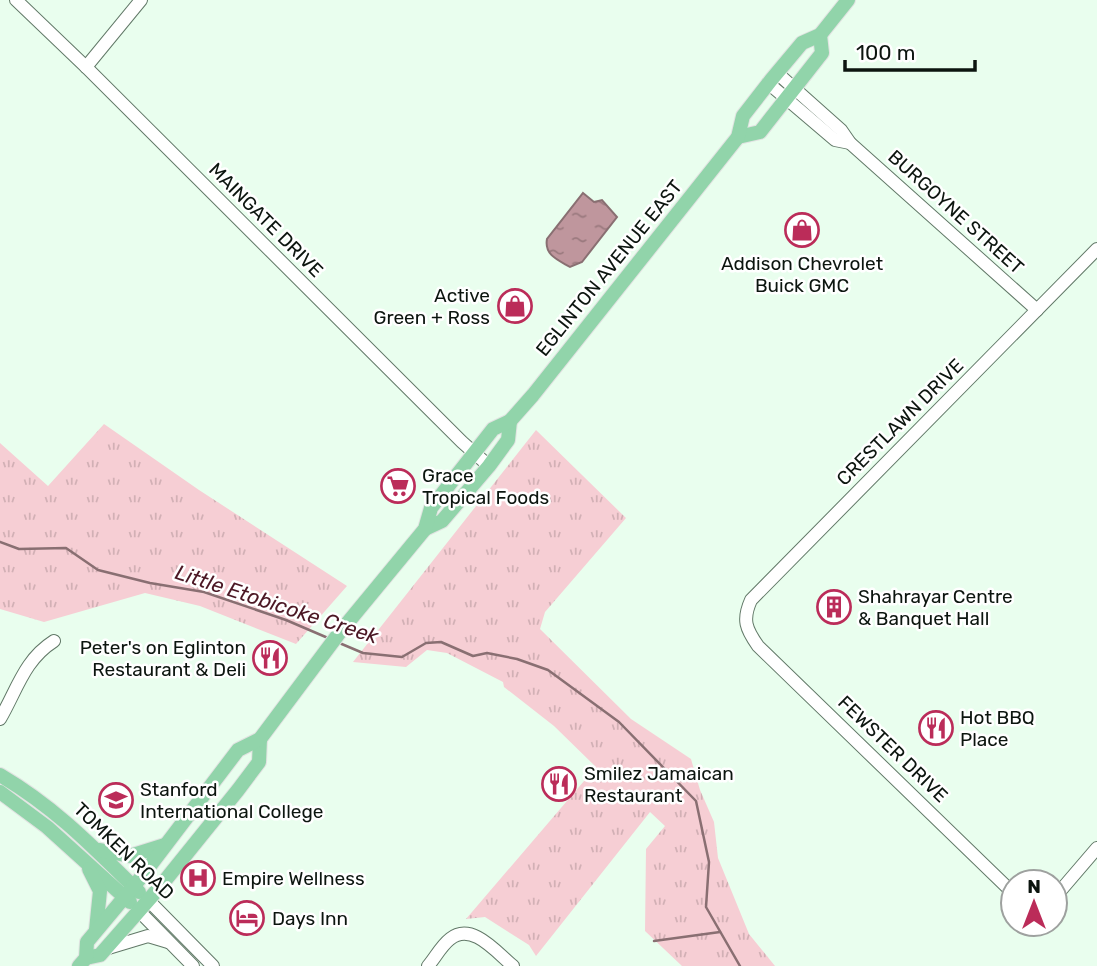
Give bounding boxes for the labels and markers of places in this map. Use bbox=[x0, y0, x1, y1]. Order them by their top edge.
shop icon: Addison Chevrolet Buick GMC bbox=[783, 211, 821, 249]
place label: Addison Chevrolet Buick GMC bbox=[721, 252, 884, 297]
place label: Active Green + Ross bbox=[373, 284, 490, 329]
shop icon: Active Green + Ross bbox=[496, 287, 534, 325]
place label: Grace Tropical Foods bbox=[422, 464, 549, 509]
supermarket icon: Grace Tropical Foods bbox=[379, 467, 417, 505]
place label: Shahrayar Centre & Banquet Hall bbox=[858, 585, 1013, 630]
building icon: Shahrayar Centre & Banquet Hall bbox=[815, 588, 853, 626]
place label: Peter's on Eglinton Restaurant & Deli bbox=[80, 636, 246, 681]
restaurant icon: Peter's on Eglinton Restaurant & Deli bbox=[251, 639, 289, 677]
place label: Hot BBQ Place bbox=[960, 706, 1035, 751]
restaurant icon: Hot BBQ Place bbox=[917, 709, 955, 747]
place label: Smilez Jamaican Restaurant bbox=[584, 762, 734, 807]
restaurant icon: Smilez Jamaican Restaurant bbox=[540, 765, 578, 803]
place label: Stanford International College bbox=[140, 778, 323, 823]
school or university icon: Stanford International College bbox=[97, 781, 135, 819]
hospital icon: Empire Wellness bbox=[179, 859, 217, 897]
place label: Empire Wellness bbox=[222, 867, 365, 890]
hotel icon: Days Inn bbox=[228, 899, 266, 937]
place label: Days Inn bbox=[272, 907, 348, 930]

